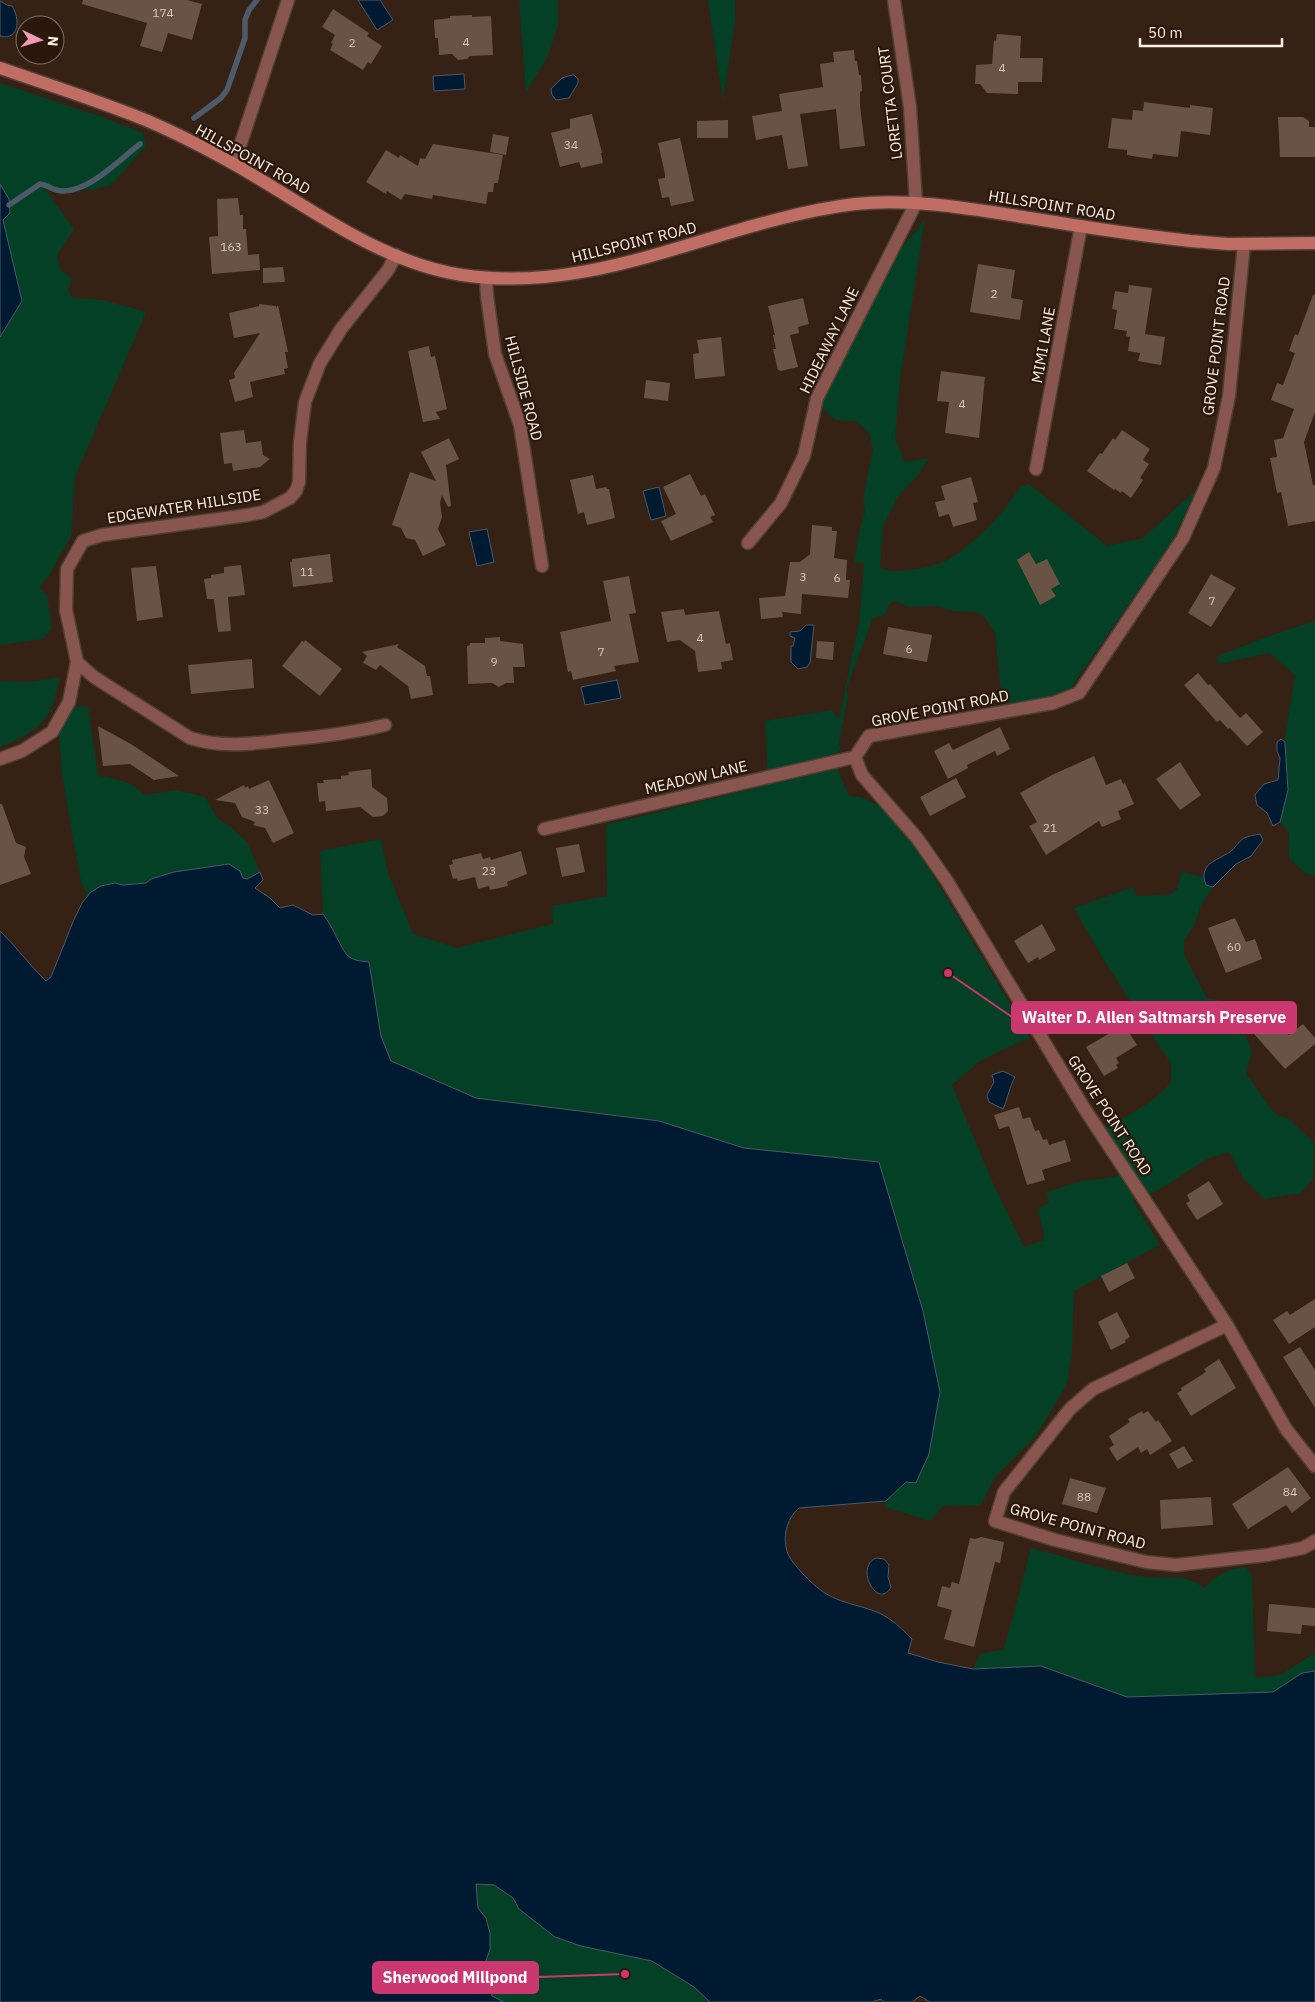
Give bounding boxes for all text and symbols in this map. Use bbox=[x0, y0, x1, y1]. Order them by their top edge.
house number: 174 bbox=[152, 5, 174, 20]
north arrow bbox=[15, 15, 65, 65]
scale bar bbox=[1140, 15, 1282, 47]
text: 50 m bbox=[1148, 23, 1183, 42]
house number: 4 bbox=[462, 34, 470, 49]
text: N bbox=[44, 35, 62, 47]
house number: 2 bbox=[348, 35, 356, 50]
street label: LORETTA COURT bbox=[874, 45, 906, 160]
house number: 4 bbox=[998, 60, 1006, 75]
street label: HILLSPOINT ROAD bbox=[192, 120, 314, 198]
house number: 34 bbox=[564, 137, 578, 152]
street label: HILLSPOINT ROAD bbox=[987, 186, 1117, 224]
street label: HILLSPOINT ROAD bbox=[569, 217, 699, 267]
house number: 163 bbox=[220, 239, 242, 254]
street label: GROVE POINT ROAD bbox=[1198, 276, 1234, 416]
street label: HIDEAWAY LANE bbox=[795, 284, 863, 396]
house number: 2 bbox=[990, 286, 998, 301]
street label: MIMI LANE bbox=[1027, 306, 1059, 384]
street label: HILLSIDE ROAD bbox=[501, 333, 547, 443]
house number: 4 bbox=[958, 396, 966, 411]
street label: EDGEWATER HILLSIDE bbox=[106, 484, 262, 528]
house number: 11 bbox=[300, 564, 314, 579]
house number: 3 bbox=[799, 569, 807, 584]
house number: 6 bbox=[833, 570, 841, 585]
house number: 7 bbox=[1208, 593, 1216, 608]
house number: 4 bbox=[696, 630, 704, 645]
house number: 6 bbox=[905, 641, 913, 656]
house number: 7 bbox=[597, 644, 605, 659]
house number: 9 bbox=[490, 654, 498, 669]
street label: GROVE POINT ROAD bbox=[870, 685, 1010, 731]
street label: MEADOW LANE bbox=[643, 756, 749, 798]
house number: 33 bbox=[255, 802, 269, 817]
house number: 21 bbox=[1043, 820, 1057, 835]
house number: 23 bbox=[482, 863, 496, 878]
house number: 60 bbox=[1227, 939, 1241, 954]
callout: Walter D. Allen Saltmarsh Preserve bbox=[1012, 1002, 1296, 1033]
text: Walter D. Allen Saltmarsh Preserve bbox=[1022, 1007, 1286, 1027]
street label: GROVE POINT ROAD bbox=[1064, 1051, 1156, 1179]
house number: 84 bbox=[1283, 1484, 1297, 1499]
house number: 88 bbox=[1077, 1489, 1091, 1504]
street label: GROVE POINT ROAD bbox=[1008, 1499, 1148, 1553]
callout: Sherwood Millpond bbox=[373, 1962, 538, 1993]
text: Sherwood Millpond bbox=[382, 1967, 528, 1987]

